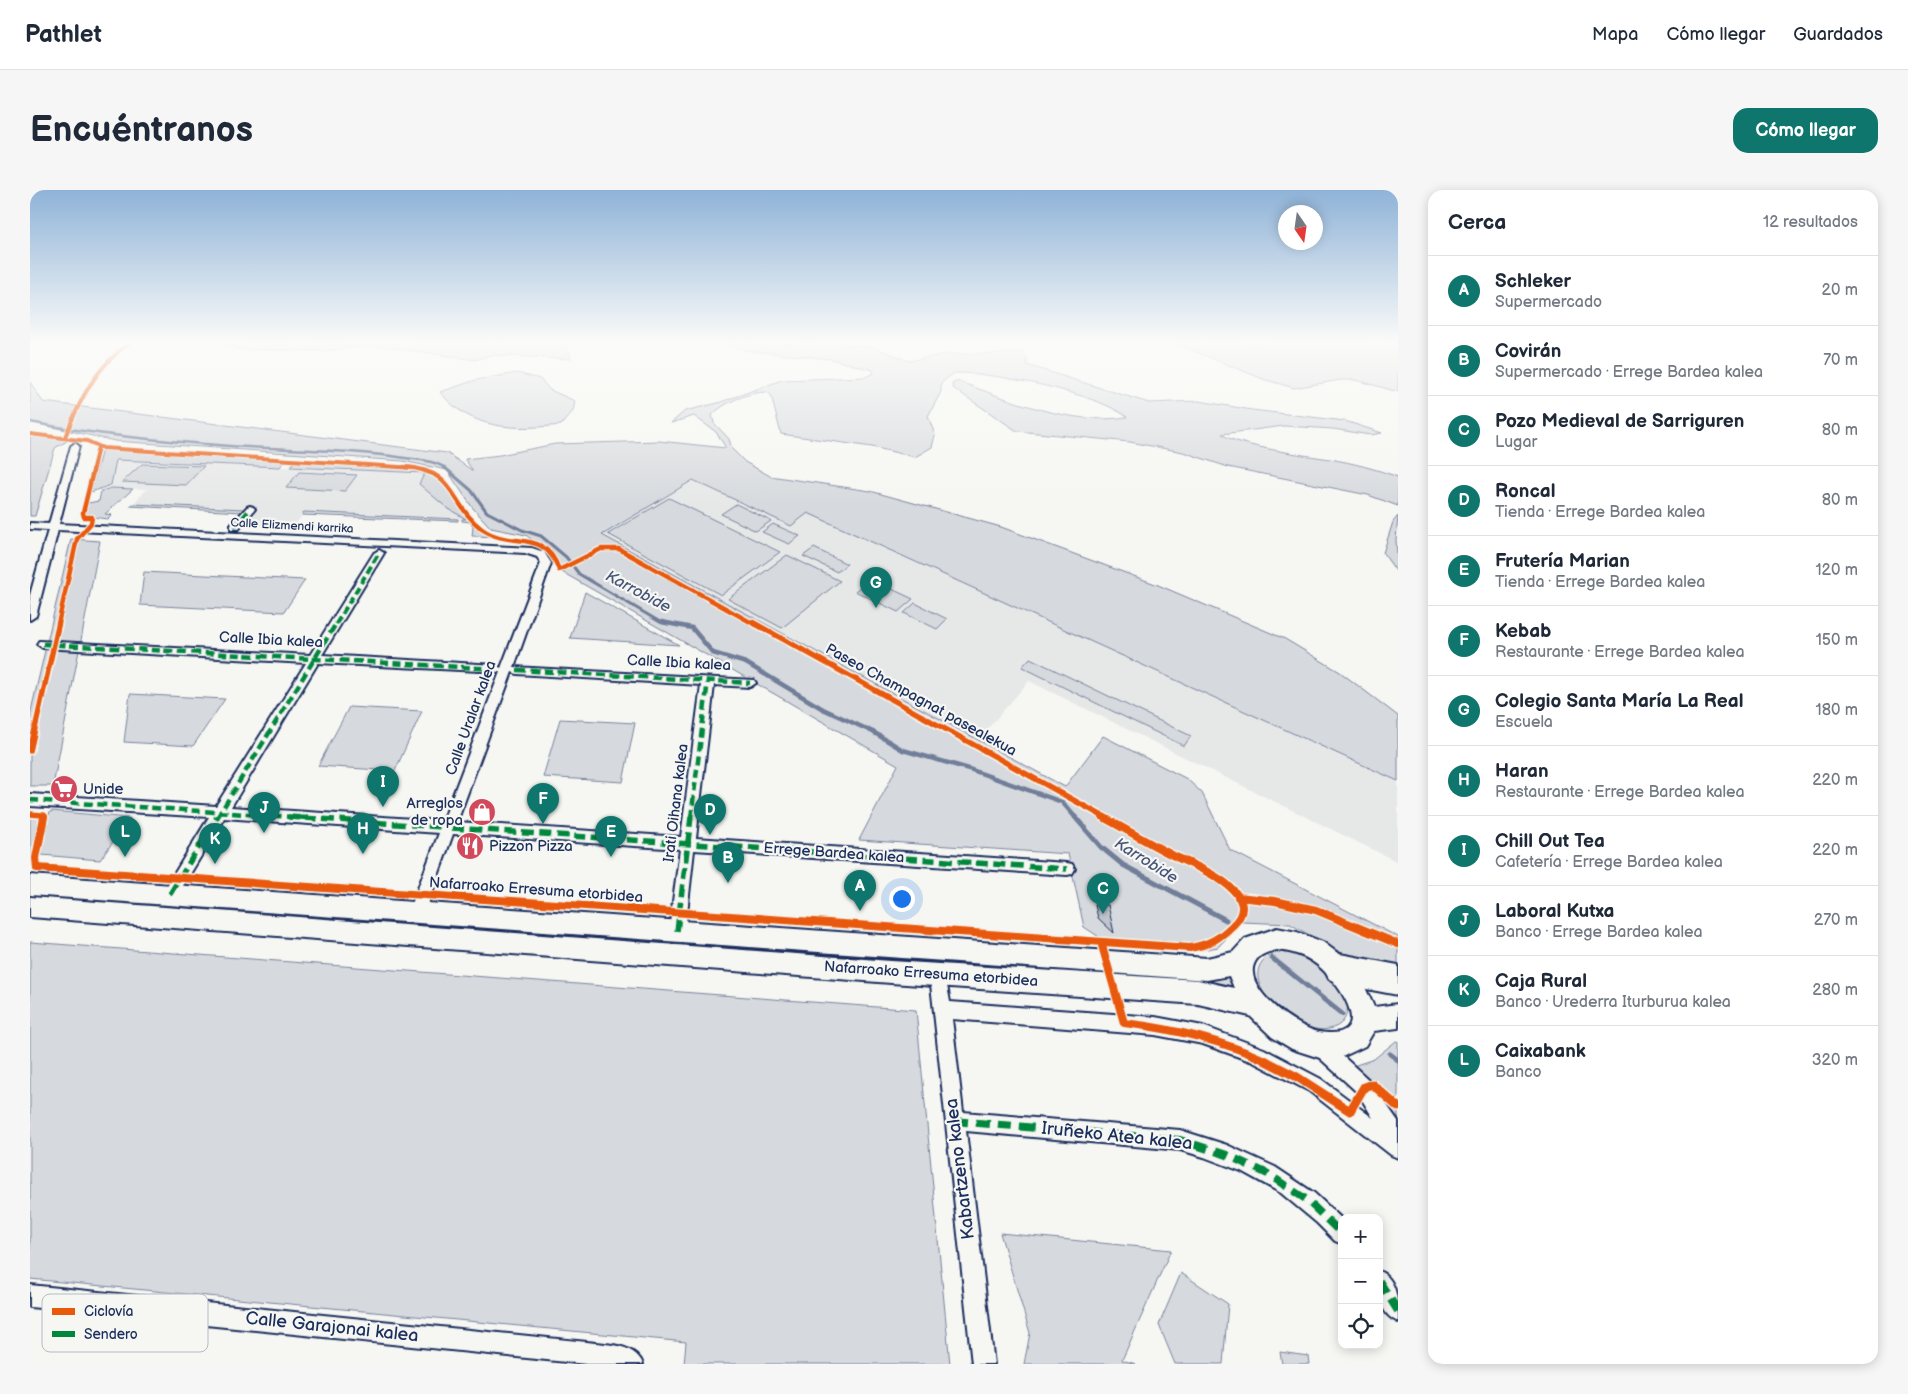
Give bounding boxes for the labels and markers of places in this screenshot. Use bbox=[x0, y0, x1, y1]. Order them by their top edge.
pin: G bbox=[860, 567, 892, 608]
pin: I bbox=[367, 766, 399, 807]
supermarket icon: Unide bbox=[49, 774, 79, 804]
place label: Unide bbox=[83, 780, 124, 799]
pin: F bbox=[527, 783, 559, 824]
pin: J bbox=[248, 792, 280, 833]
place label: Arreglos de ropa bbox=[407, 794, 464, 830]
pin: D bbox=[694, 794, 726, 835]
shop icon: Arreglos de ropa bbox=[467, 797, 497, 827]
pin: H bbox=[347, 813, 379, 854]
pin: L bbox=[109, 816, 141, 857]
pin: E bbox=[595, 816, 627, 857]
pin: K bbox=[199, 823, 231, 864]
restaurant icon: Pizzon Pizza bbox=[455, 831, 485, 861]
place label: Pizzon Pizza bbox=[489, 837, 573, 856]
pin: B bbox=[712, 842, 744, 883]
pin: A bbox=[844, 870, 876, 911]
pin: C bbox=[1087, 873, 1119, 914]

